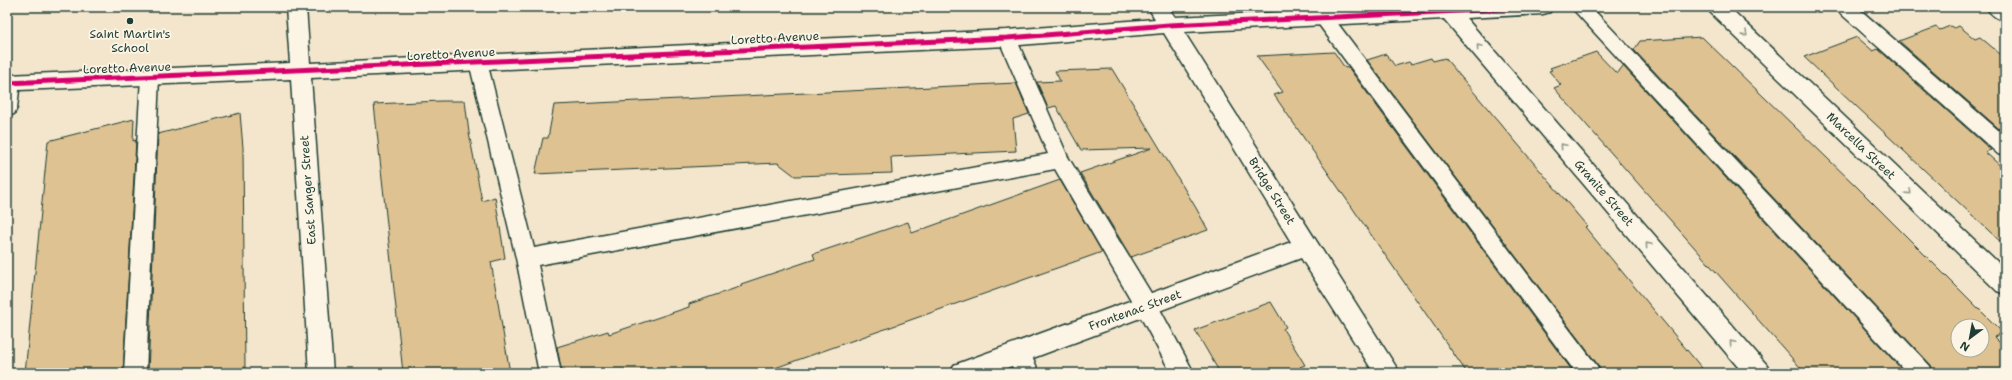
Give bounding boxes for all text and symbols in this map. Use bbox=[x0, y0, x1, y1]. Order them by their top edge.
marker: Saint Martin's School bbox=[125, 16, 135, 26]
place label: Saint Martin's School bbox=[89, 26, 171, 56]
street label: Loretto Avenue bbox=[730, 28, 820, 48]
one-way arrow bbox=[1740, 29, 1748, 37]
street label: Loretto Avenue bbox=[406, 44, 496, 64]
one-way arrow bbox=[1476, 44, 1484, 52]
street label: Loretto Avenue bbox=[82, 58, 172, 78]
street label: Marcella Street bbox=[1823, 109, 1899, 183]
street label: East Sanger Street bbox=[296, 135, 320, 245]
one-way arrow bbox=[1561, 143, 1568, 150]
street label: Bridge Street bbox=[1245, 154, 1299, 228]
street label: Granite Street bbox=[1571, 156, 1637, 230]
one-way arrow bbox=[1904, 187, 1912, 195]
one-way arrow bbox=[1645, 242, 1652, 249]
street label: Frontenac Street bbox=[1086, 286, 1184, 334]
north arrow bbox=[1950, 318, 1990, 358]
text: N bbox=[1957, 337, 1973, 355]
one-way arrow bbox=[1730, 341, 1737, 348]

